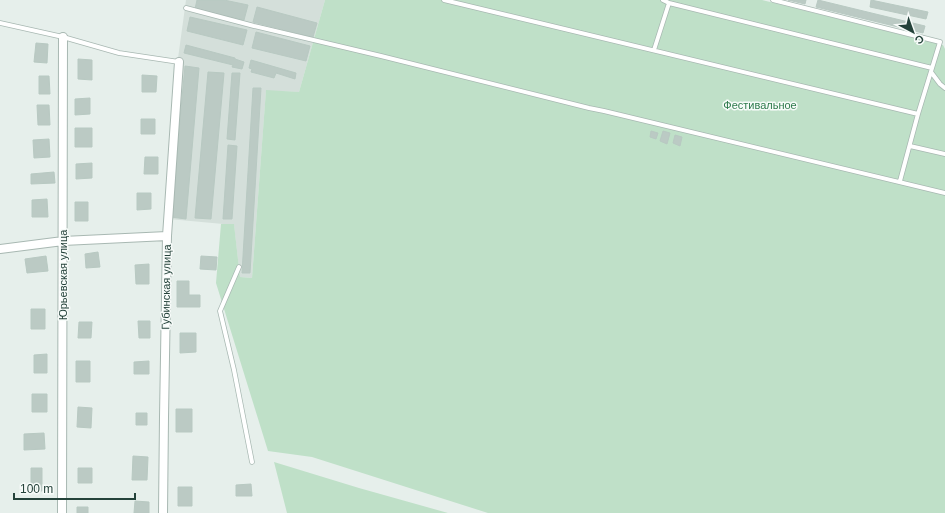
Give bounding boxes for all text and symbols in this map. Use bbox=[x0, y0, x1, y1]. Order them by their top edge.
north arrow bbox=[893, 12, 933, 52]
text: С bbox=[913, 32, 926, 47]
park label: Фестивальное bbox=[723, 99, 797, 111]
street label: Юрьевская улица bbox=[57, 229, 69, 320]
street label: Губинская улица bbox=[159, 243, 173, 330]
scale bar bbox=[14, 475, 135, 501]
text: 100 m bbox=[20, 482, 53, 496]

